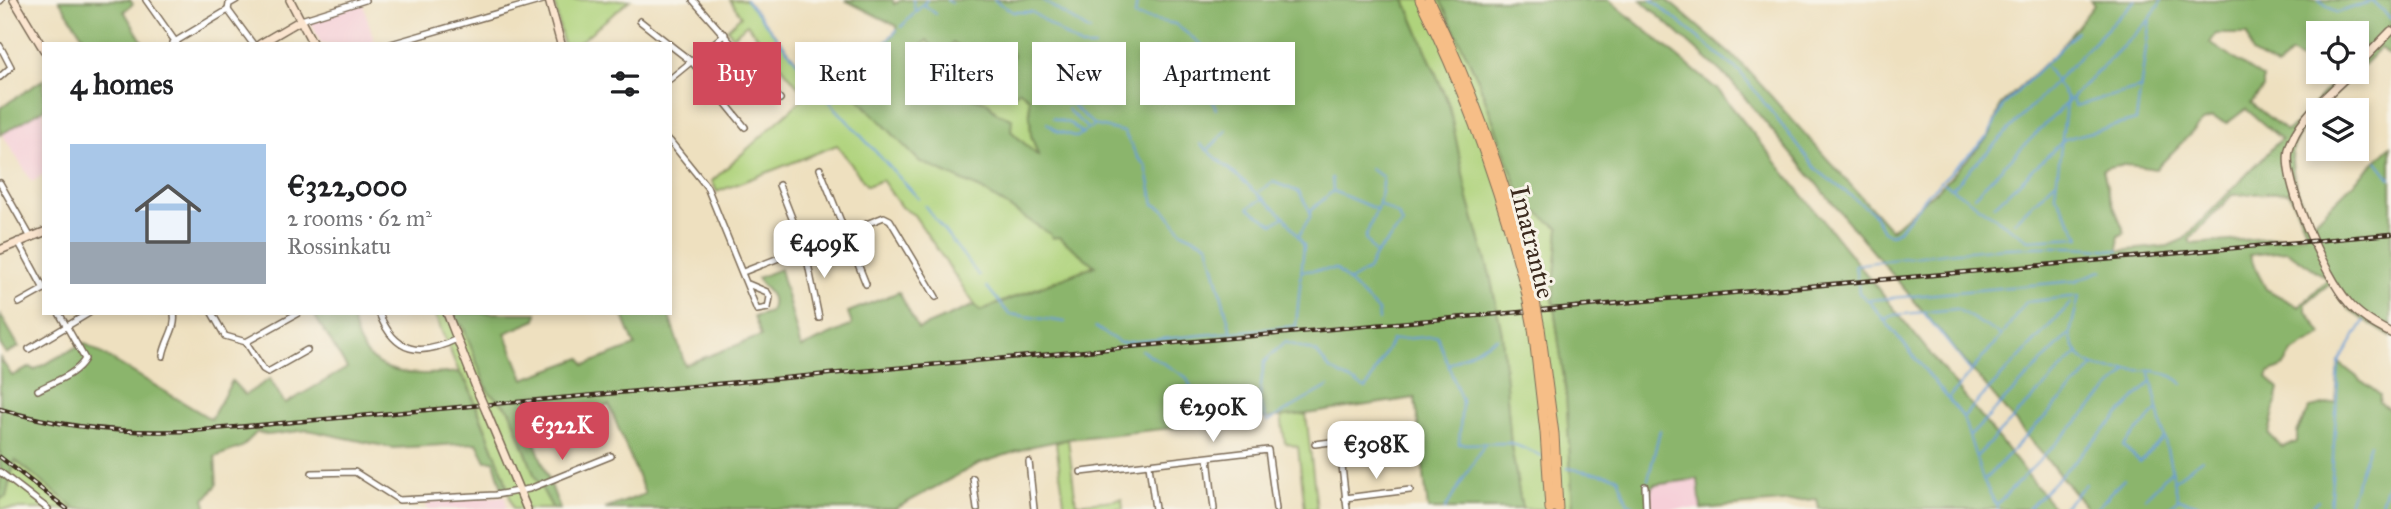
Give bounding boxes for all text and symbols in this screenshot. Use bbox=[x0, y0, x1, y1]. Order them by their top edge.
map controls bbox=[2306, 21, 2369, 161]
button: locate bbox=[2306, 21, 2369, 84]
chip: Buy bbox=[693, 42, 781, 105]
chip: Rent bbox=[795, 42, 891, 105]
chip: Filters bbox=[905, 42, 1018, 105]
chip: New bbox=[1032, 42, 1126, 105]
chip: Apartment bbox=[1140, 42, 1295, 105]
icon: filters bbox=[606, 65, 644, 103]
text: 4 homes bbox=[70, 66, 174, 102]
button: layers bbox=[2306, 98, 2369, 161]
text: €322,000 bbox=[287, 168, 407, 204]
icon: home bbox=[126, 172, 210, 256]
street label: Imatrantie bbox=[1504, 182, 1562, 302]
text: 2 rooms · 62 m² bbox=[287, 204, 432, 232]
pin: €409K bbox=[775, 220, 873, 280]
text: €409K bbox=[790, 229, 858, 257]
text: Rossinkatu bbox=[287, 232, 391, 260]
pin: €290K bbox=[1164, 384, 1262, 444]
text: €290K bbox=[1179, 393, 1247, 421]
pin: €322K bbox=[513, 402, 611, 462]
text: €322K bbox=[531, 411, 593, 439]
pin: €308K bbox=[1327, 421, 1425, 481]
text: €308K bbox=[1343, 430, 1409, 458]

